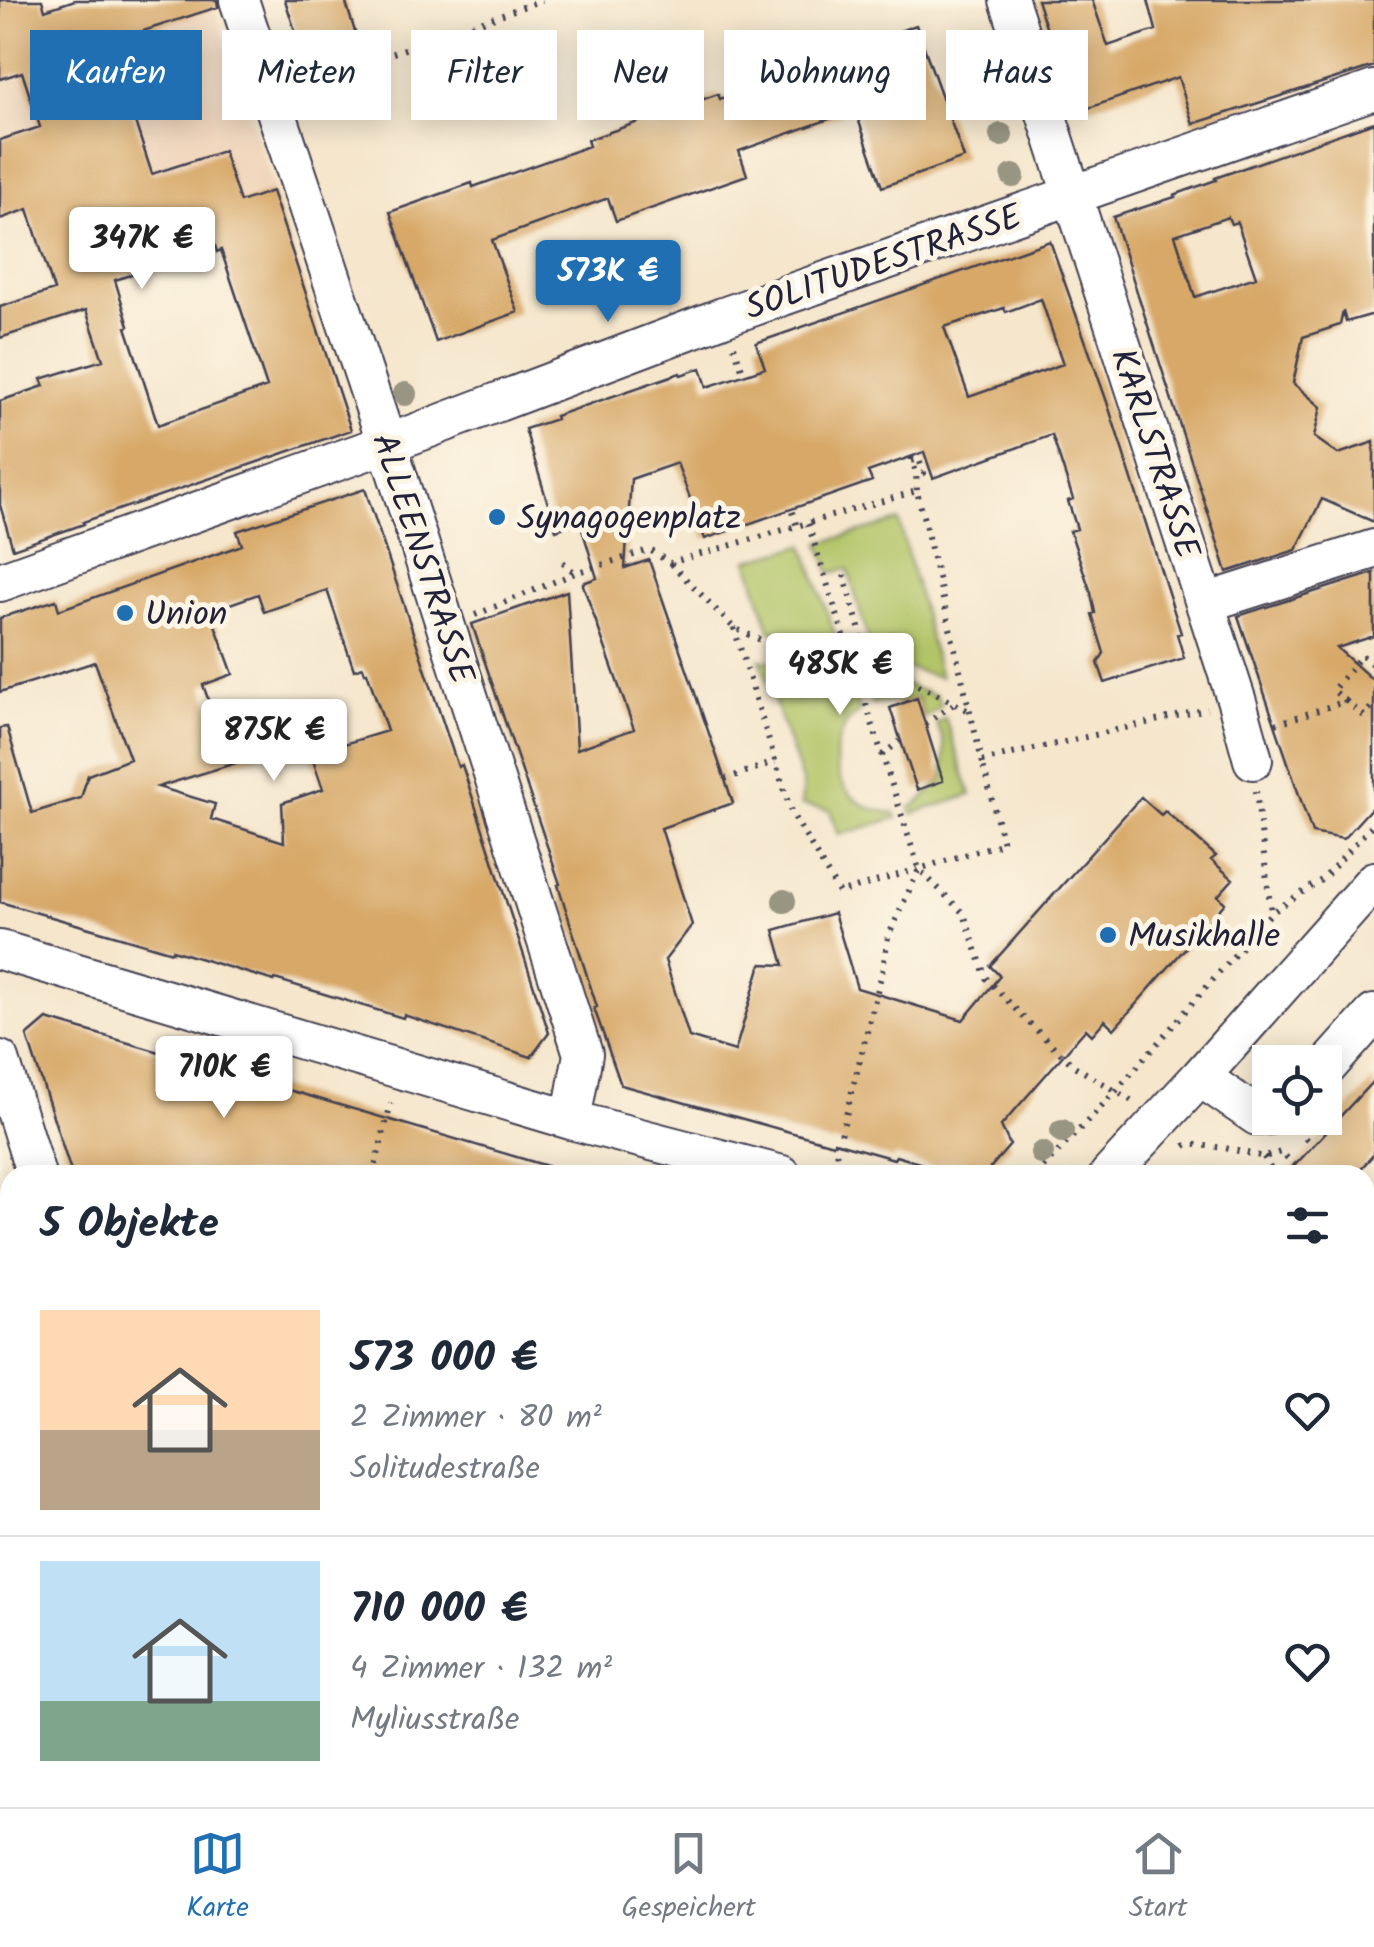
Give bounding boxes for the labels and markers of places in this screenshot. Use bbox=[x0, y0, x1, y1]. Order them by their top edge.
pin: 347K € bbox=[61, 207, 223, 292]
pin: 573K € bbox=[527, 240, 689, 325]
place label: Synagogenplatz bbox=[517, 492, 741, 548]
marker: Synagogenplatz bbox=[486, 506, 508, 528]
place label: Union bbox=[145, 588, 227, 644]
marker: Union bbox=[114, 602, 136, 624]
pin: 485K € bbox=[759, 633, 921, 718]
pin: 875K € bbox=[193, 699, 355, 784]
place label: Musikhalle bbox=[1128, 910, 1280, 966]
marker: Musikhalle bbox=[1097, 924, 1119, 946]
pin: 710K € bbox=[143, 1036, 305, 1121]

